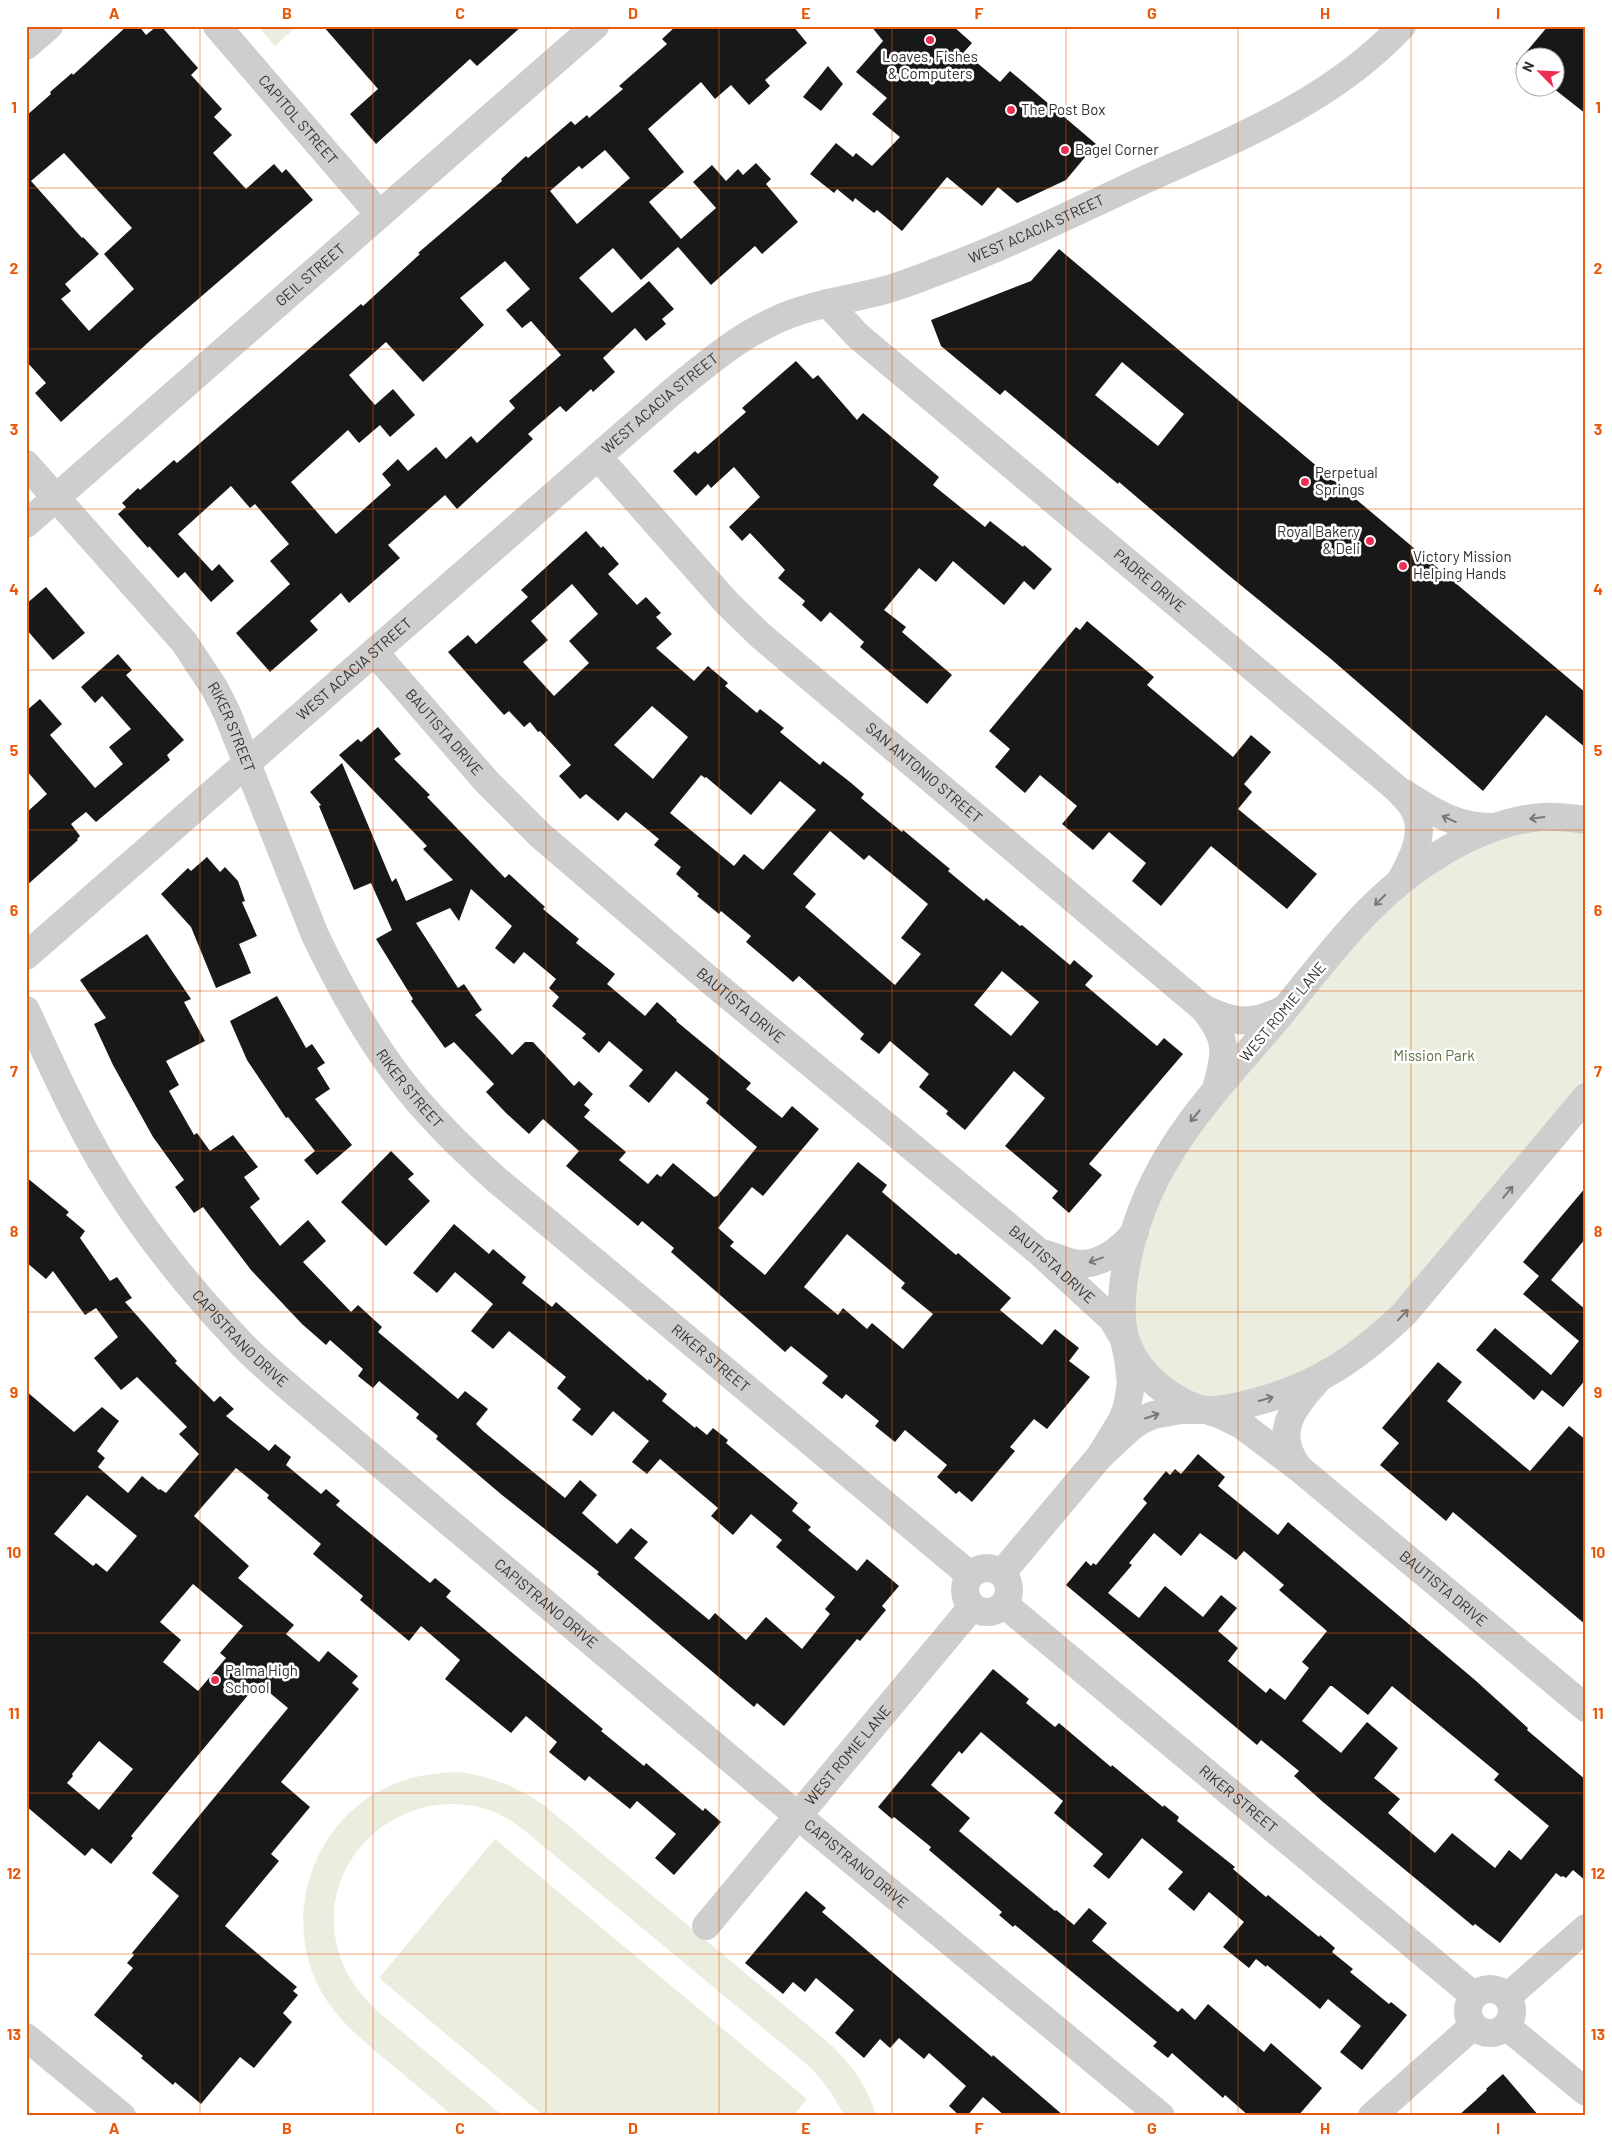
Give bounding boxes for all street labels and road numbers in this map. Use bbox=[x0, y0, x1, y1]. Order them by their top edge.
street label: CAPITOL STREET bbox=[255, 71, 342, 168]
street label: WEST ACACIA STREET bbox=[966, 190, 1107, 267]
street label: GEIL STREET bbox=[271, 239, 348, 310]
street label: WEST ACACIA STREET bbox=[598, 349, 721, 457]
street label: PADRE DRIVE bbox=[1111, 545, 1190, 615]
street label: WEST ACACIA STREET bbox=[292, 613, 415, 724]
street label: RIKER STREET bbox=[205, 678, 260, 775]
street label: BAUTISTA DRIVE bbox=[402, 685, 487, 779]
street label: SAN ANTONIO STREET bbox=[863, 718, 986, 826]
street label: WEST ROMIE LANE bbox=[1235, 958, 1329, 1065]
street label: BAUTISTA DRIVE bbox=[693, 963, 789, 1046]
street label: RIKER STREET bbox=[373, 1045, 447, 1131]
street label: BAUTISTA DRIVE bbox=[1006, 1221, 1099, 1307]
street label: CAPISTRANO DRIVE bbox=[189, 1286, 292, 1390]
street label: RIKER STREET bbox=[668, 1320, 754, 1395]
street label: BAUTISTA DRIVE bbox=[1396, 1546, 1491, 1630]
street label: CAPISTRANO DRIVE bbox=[491, 1554, 602, 1651]
street label: WEST ROMIE LANE bbox=[801, 1701, 894, 1808]
street label: RIKER STREET bbox=[1196, 1761, 1282, 1836]
street label: CAPISTRANO DRIVE bbox=[801, 1815, 912, 1911]

